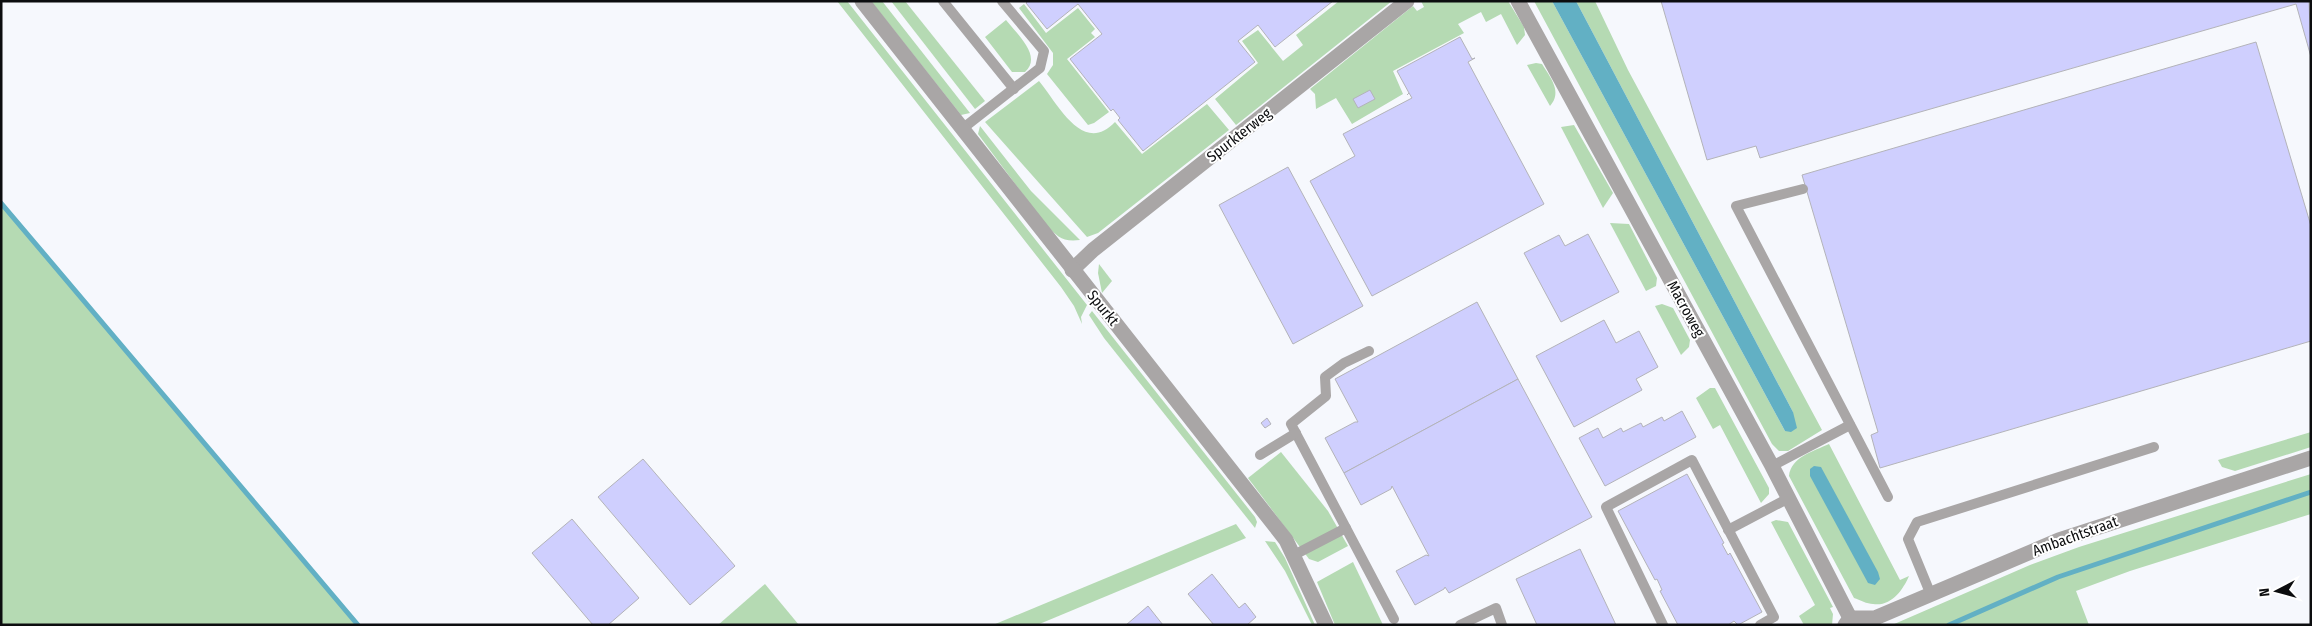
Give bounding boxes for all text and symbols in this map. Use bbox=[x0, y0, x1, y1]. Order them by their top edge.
street label: Spurkterweg bbox=[1203, 104, 1275, 166]
street label: Macroweg bbox=[1663, 278, 1709, 340]
street label: Spurkt bbox=[1083, 287, 1123, 329]
street label: Ambachtstraat bbox=[2030, 512, 2120, 560]
north arrow bbox=[2252, 566, 2302, 616]
text: N bbox=[2256, 587, 2273, 597]

